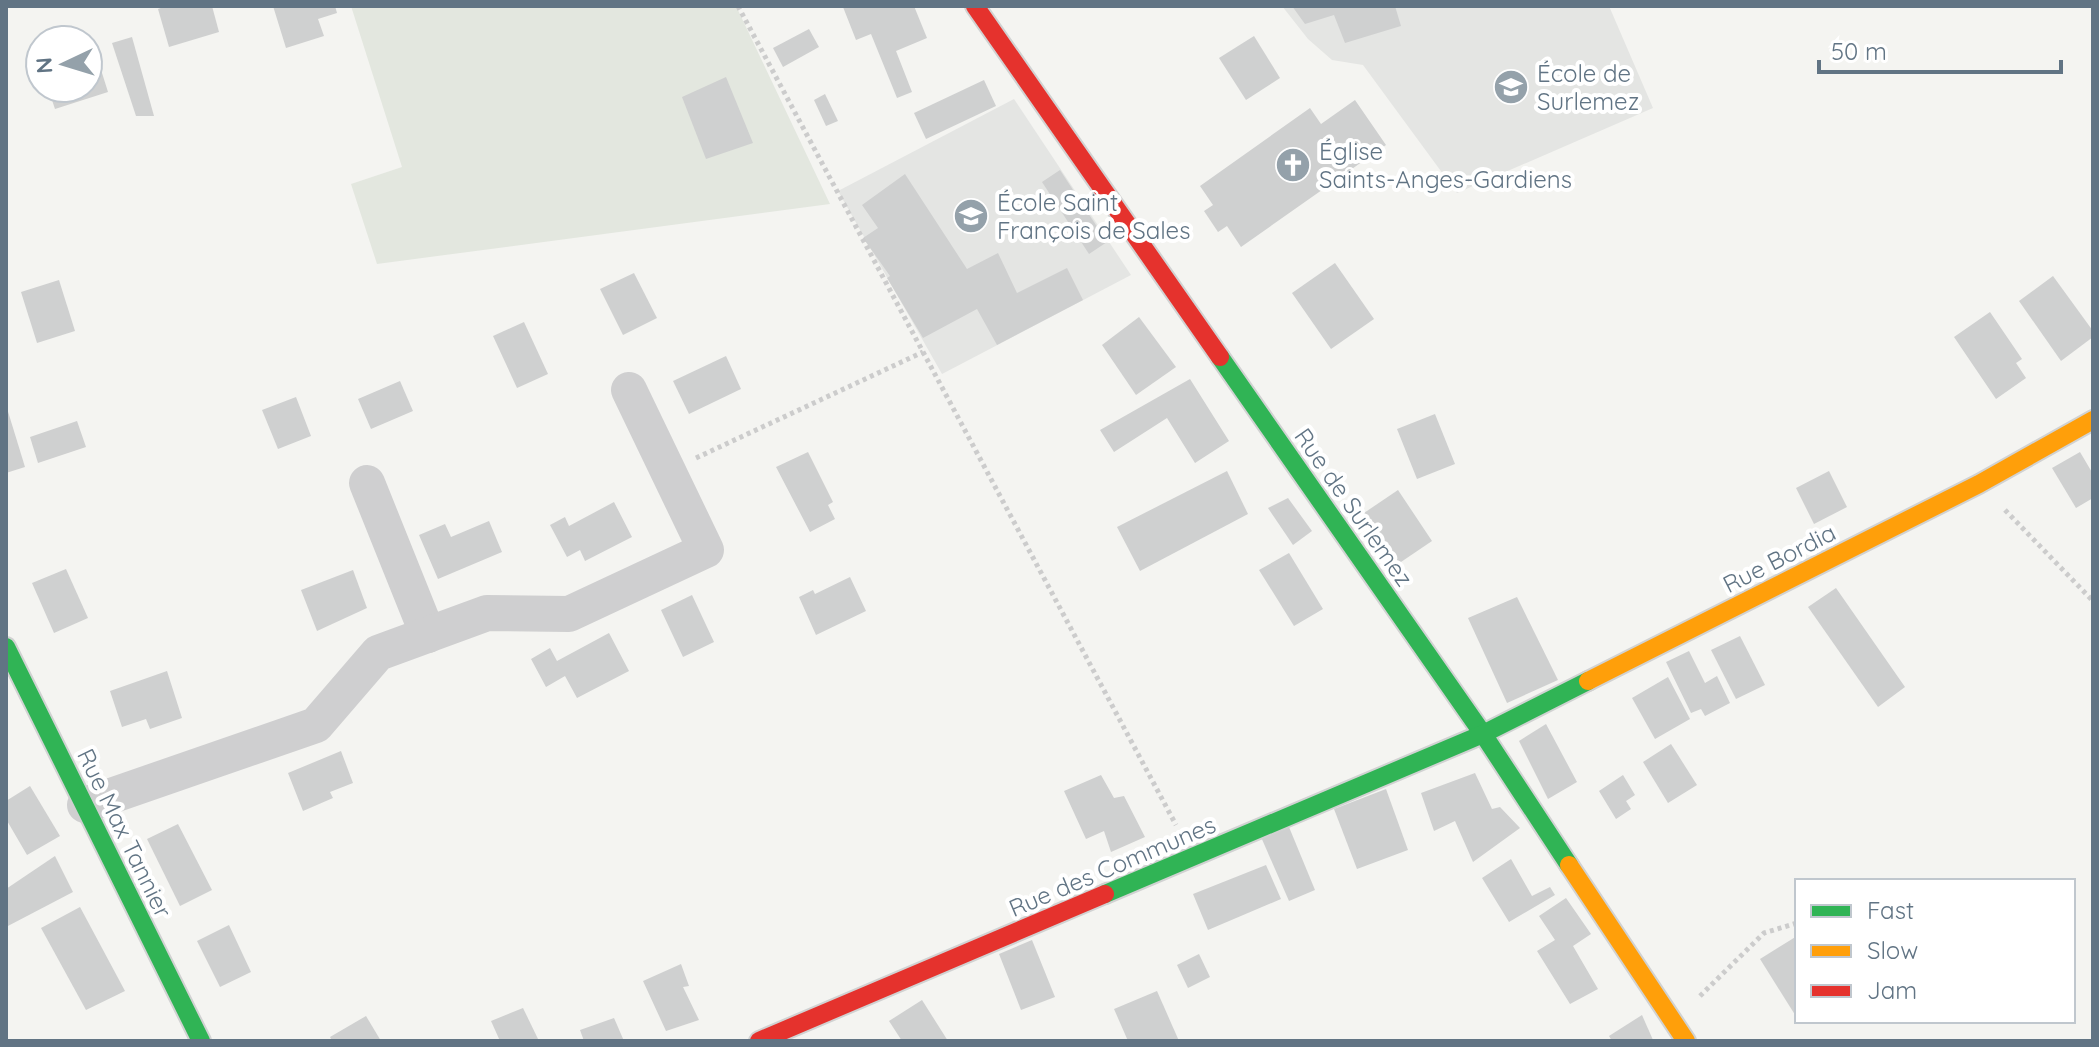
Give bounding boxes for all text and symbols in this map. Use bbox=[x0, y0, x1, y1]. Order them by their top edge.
north arrow bbox=[24, 24, 104, 104]
scale bar bbox=[1819, 24, 2061, 74]
text: 50 m bbox=[1831, 36, 1887, 66]
text: N bbox=[30, 56, 59, 74]
place label: École de Surlemez bbox=[1537, 58, 1639, 116]
school or university icon: École de Surlemez bbox=[1492, 68, 1530, 106]
place label: Église Saints-Anges-Gardiens bbox=[1319, 136, 1572, 194]
church icon: Église Saints-Anges-Gardiens bbox=[1274, 146, 1312, 184]
place label: École Saint François de Sales bbox=[997, 187, 1190, 245]
school or university icon: École Saint François de Sales bbox=[952, 197, 990, 235]
street label: Rue de Surlemez bbox=[1288, 422, 1420, 592]
street label: Rue Bordia bbox=[1718, 517, 1840, 599]
street label: Rue Max Tannier bbox=[71, 744, 179, 922]
street label: Rue des Communes bbox=[1004, 809, 1220, 923]
legend bbox=[1795, 879, 2075, 1023]
text: Fast bbox=[1867, 895, 1914, 925]
text: Slow bbox=[1867, 935, 1918, 965]
text: Jam bbox=[1867, 975, 1917, 1005]

